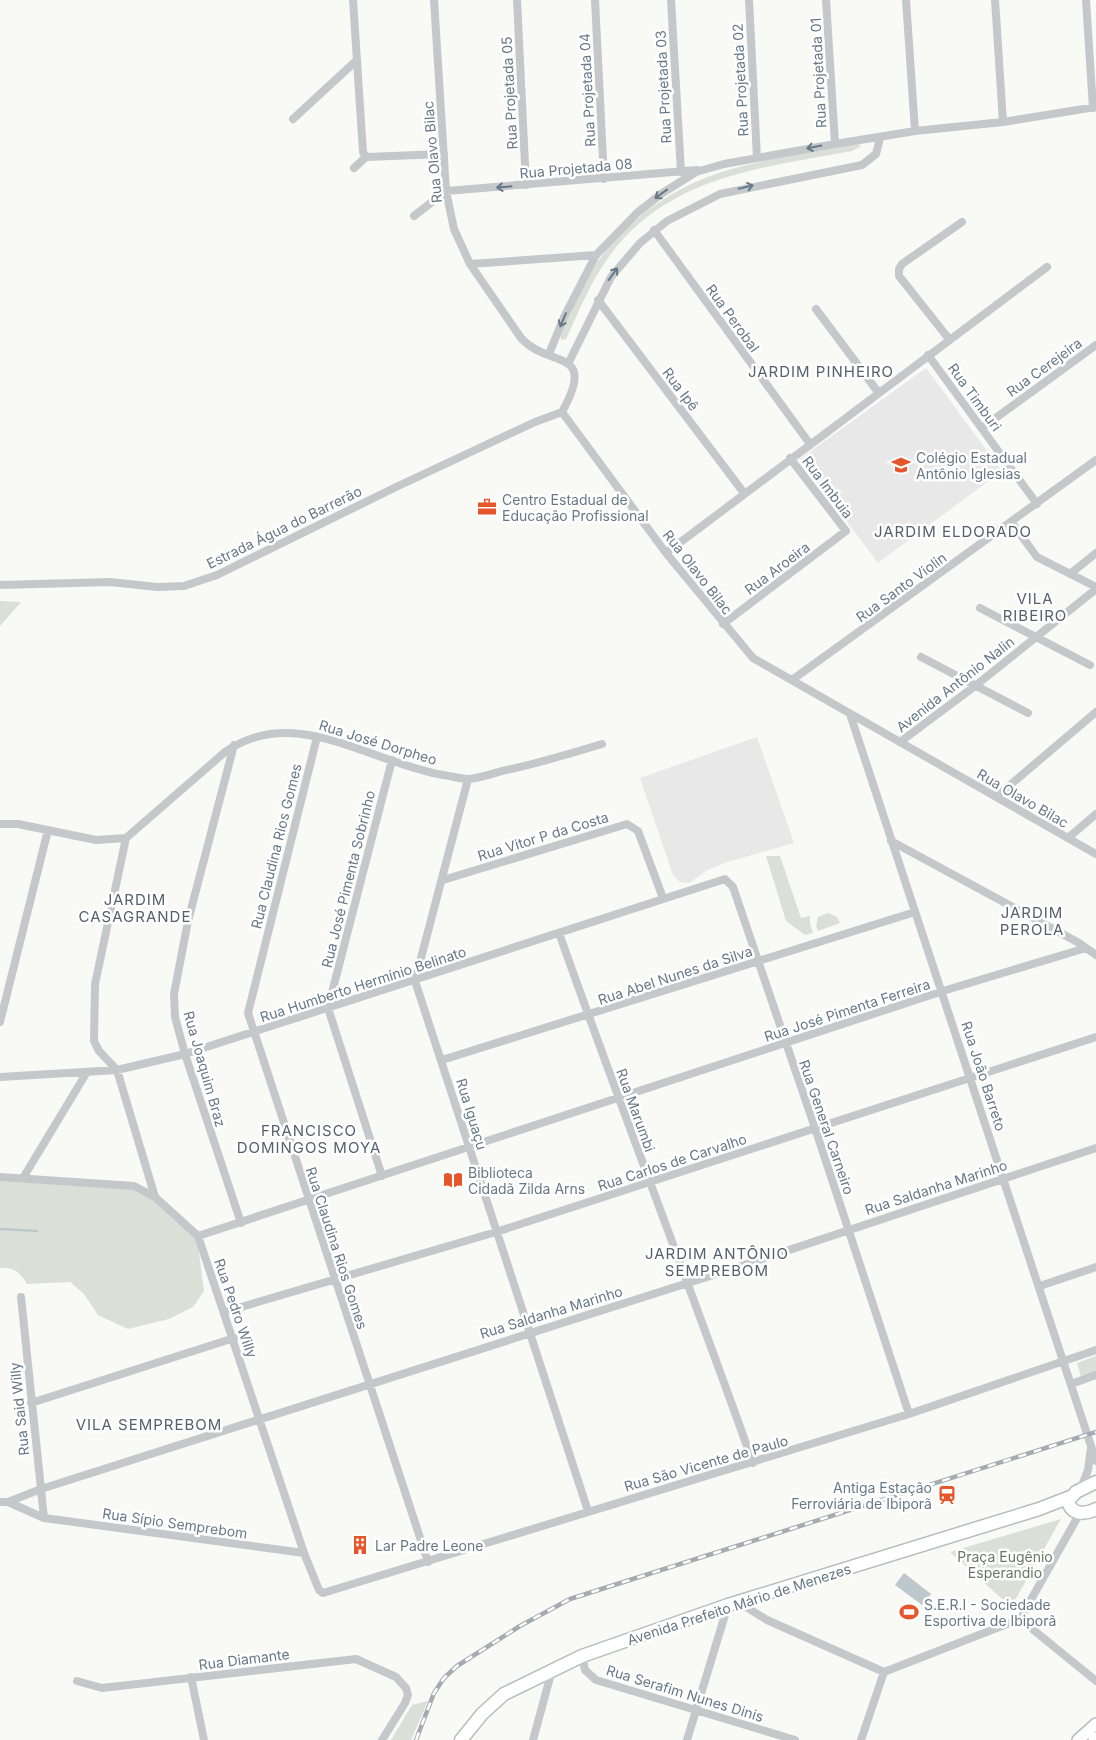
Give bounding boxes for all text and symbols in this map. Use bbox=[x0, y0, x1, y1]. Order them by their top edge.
street label: Rua Projetada 01 bbox=[807, 17, 829, 129]
street label: Rua Projetada 02 bbox=[729, 23, 751, 137]
street label: Rua Projetada 03 bbox=[652, 30, 674, 144]
street label: Rua Projetada 04 bbox=[576, 33, 598, 147]
street label: Rua Projetada 05 bbox=[498, 36, 520, 150]
street label: Rua Olavo Bilac bbox=[419, 100, 445, 204]
one-way arrow bbox=[807, 143, 823, 153]
street label: Rua Projetada 08 bbox=[519, 155, 633, 181]
one-way arrow bbox=[496, 182, 512, 191]
one-way arrow bbox=[737, 182, 753, 192]
one-way arrow bbox=[655, 189, 668, 200]
one-way arrow bbox=[608, 267, 618, 281]
street label: Rua Perobal bbox=[703, 281, 763, 355]
one-way arrow bbox=[557, 312, 567, 327]
street label: Rua Cerejeira bbox=[1003, 334, 1085, 400]
street label: Rua Timburi bbox=[945, 360, 1005, 434]
district label: JARDIM PINHEIRO bbox=[748, 362, 894, 381]
street label: Rua Ipê bbox=[659, 364, 703, 414]
place label: Colégio Estadual Antônio Iglesias bbox=[916, 449, 1027, 482]
street label: Rua Imbuia bbox=[799, 453, 857, 521]
school or university icon: Colégio Estadual Antônio Iglesias bbox=[890, 454, 912, 476]
street label: Estrada Água do Barrerão bbox=[204, 482, 364, 572]
place label: Centro Estadual de Educação Profissional bbox=[502, 491, 649, 524]
office icon: Centro Estadual de Educação Profissional bbox=[476, 496, 498, 518]
district label: JARDIM ELDORADO bbox=[874, 522, 1032, 541]
street label: Rua Olavo Bilac bbox=[660, 526, 736, 618]
street label: Rua Aroeira bbox=[741, 538, 813, 598]
street label: Rua Santo Violin bbox=[853, 549, 949, 625]
district label: VILA RIBEIRO bbox=[1003, 589, 1067, 625]
street label: Avenida Antônio Nalin bbox=[893, 633, 1017, 735]
street label: Rua José Dorpheo bbox=[317, 716, 439, 768]
street label: Rua Claudina Rios Gomes bbox=[247, 762, 305, 930]
street label: Rua Olavo Bilac bbox=[974, 765, 1072, 831]
street label: Rua José Pimenta Sobrinho bbox=[318, 789, 378, 969]
street label: Rua Vitor P da Costa bbox=[476, 808, 610, 864]
district label: JARDIM CASAGRANDE bbox=[79, 890, 191, 926]
district label: JARDIM PEROLA bbox=[1000, 903, 1064, 939]
street label: Rua Abel Nunes da Silva bbox=[596, 942, 754, 1008]
street label: Rua Humberto Hermínio Belinato bbox=[258, 943, 468, 1025]
street label: Rua José Pimenta Ferreira bbox=[762, 975, 932, 1045]
street label: Rua Joaquim Braz bbox=[180, 1009, 230, 1129]
street label: Rua João Barreto bbox=[958, 1019, 1010, 1133]
street label: Rua General Carneiro bbox=[796, 1057, 858, 1197]
street label: Rua Marumbi bbox=[613, 1066, 659, 1154]
street label: Rua Iguaçu bbox=[453, 1076, 491, 1152]
district label: FRANCISCO DOMINGOS MOYA bbox=[237, 1121, 381, 1157]
street label: Rua Carlos de Carvalho bbox=[595, 1130, 749, 1194]
street label: Rua Saldanha Marinho bbox=[863, 1156, 1009, 1218]
place label: Biblioteca Cidadã Zilda Arns bbox=[468, 1164, 585, 1197]
street label: Rua Claudina Rios Gomes bbox=[303, 1165, 371, 1331]
library icon: Biblioteca Cidadã Zilda Arns bbox=[442, 1169, 464, 1191]
district label: JARDIM ANTÔNIO SEMPREBOM bbox=[645, 1244, 789, 1280]
street label: Rua Pedro Willy bbox=[211, 1256, 261, 1360]
street label: Rua Saldanha Marinho bbox=[478, 1282, 624, 1342]
street label: Rua Said Willy bbox=[6, 1361, 32, 1456]
district label: VILA SEMPREBOM bbox=[76, 1415, 222, 1434]
street label: Rua São Vicente de Paulo bbox=[622, 1431, 790, 1495]
place label: Antiga Estação Ferroviária de Ibiporã bbox=[791, 1479, 932, 1512]
station icon: Antiga Estação Ferroviária de Ibiporã bbox=[936, 1484, 958, 1506]
street label: Rua Sípio Semprebom bbox=[101, 1504, 249, 1542]
building icon: Lar Padre Leone bbox=[349, 1534, 371, 1556]
place label: Lar Padre Leone bbox=[375, 1537, 483, 1554]
park label: Praça Eugênio Esperandio bbox=[957, 1548, 1053, 1581]
street label: Avenida Prefeito Mário de Menezes bbox=[625, 1560, 853, 1648]
place label: S.E.R.I - Sociedade Esportiva de Ibiporã bbox=[924, 1596, 1056, 1629]
sports icon: S.E.R.I - Sociedade Esportiva de Ibiporã bbox=[898, 1601, 920, 1623]
street label: Rua Diamante bbox=[198, 1645, 290, 1673]
street label: Rua Serafim Nunes Dinis bbox=[604, 1661, 766, 1725]

